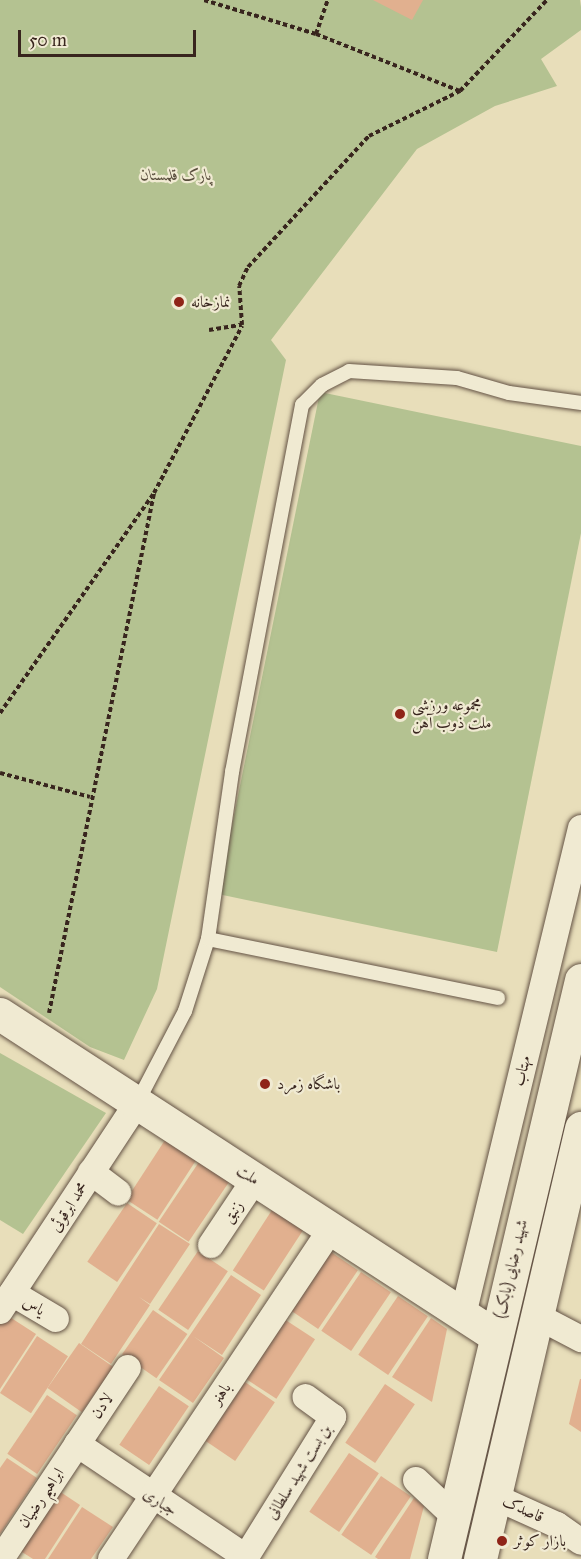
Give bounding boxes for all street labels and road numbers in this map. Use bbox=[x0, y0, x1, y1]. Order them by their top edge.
street label: مهتاب bbox=[509, 1054, 535, 1088]
street label: ملت bbox=[233, 1161, 263, 1189]
street label: محمد ابرقوئی bbox=[46, 1178, 92, 1236]
street label: زنبق bbox=[219, 1197, 247, 1227]
street label: شهید رضایی (بابک) bbox=[490, 1218, 532, 1320]
street label: یاس bbox=[19, 1292, 49, 1320]
street label: باهنر bbox=[207, 1379, 235, 1409]
street label: لادن bbox=[87, 1390, 117, 1422]
street label: بن بست شهید سلطانی bbox=[262, 1421, 336, 1523]
street label: ابراهیم رضیان bbox=[14, 1464, 68, 1532]
street label: جباری bbox=[139, 1484, 181, 1520]
street label: قاصدک bbox=[499, 1491, 547, 1527]

